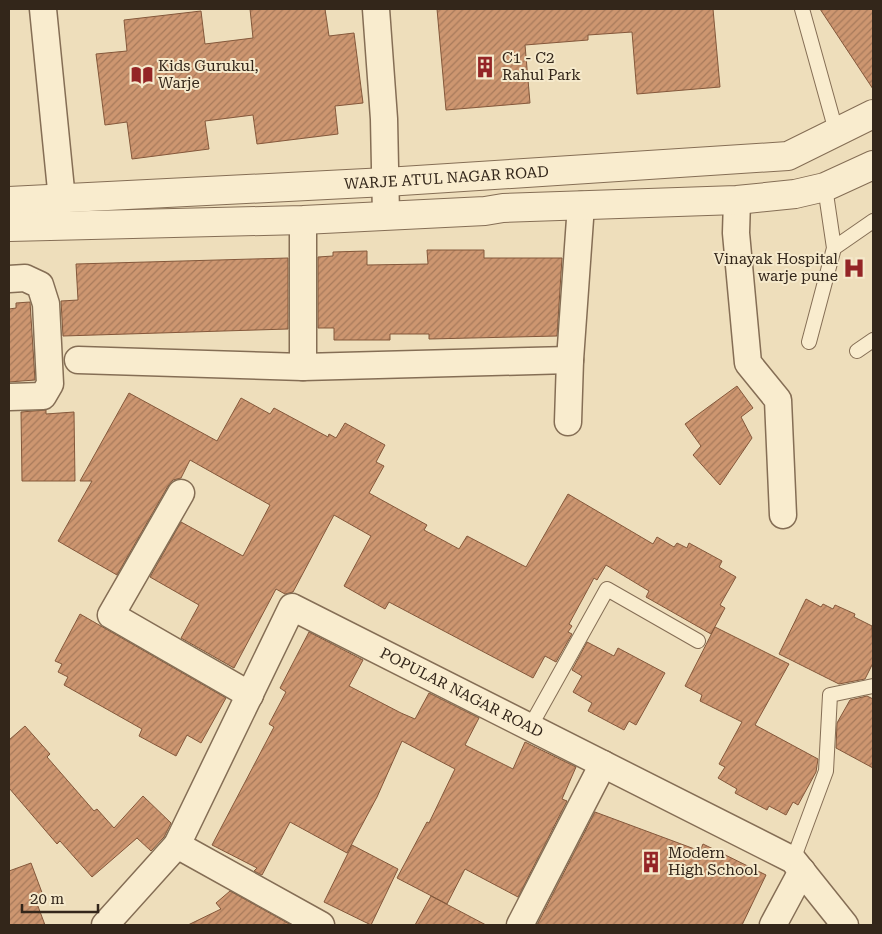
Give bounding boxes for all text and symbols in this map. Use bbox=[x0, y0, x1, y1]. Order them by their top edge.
place label: C1 - C2 Rahul Park bbox=[502, 49, 581, 84]
building icon: C1 - C2 Rahul Park bbox=[472, 54, 498, 80]
place label: Kids Gurukul, Warje bbox=[158, 57, 259, 92]
library icon: Kids Gurukul, Warje bbox=[129, 62, 155, 88]
street label: WARJE ATUL NAGAR ROAD bbox=[343, 162, 549, 193]
place label: Vinayak Hospital warje pune bbox=[714, 250, 838, 285]
hospital icon: Vinayak Hospital warje pune bbox=[841, 255, 867, 281]
street label: POPULAR NAGAR ROAD bbox=[377, 644, 546, 741]
place label: Modern High School bbox=[668, 844, 758, 879]
building icon: Modern High School bbox=[638, 849, 664, 875]
scale bar bbox=[22, 882, 99, 914]
text: 20 m bbox=[30, 890, 65, 908]

